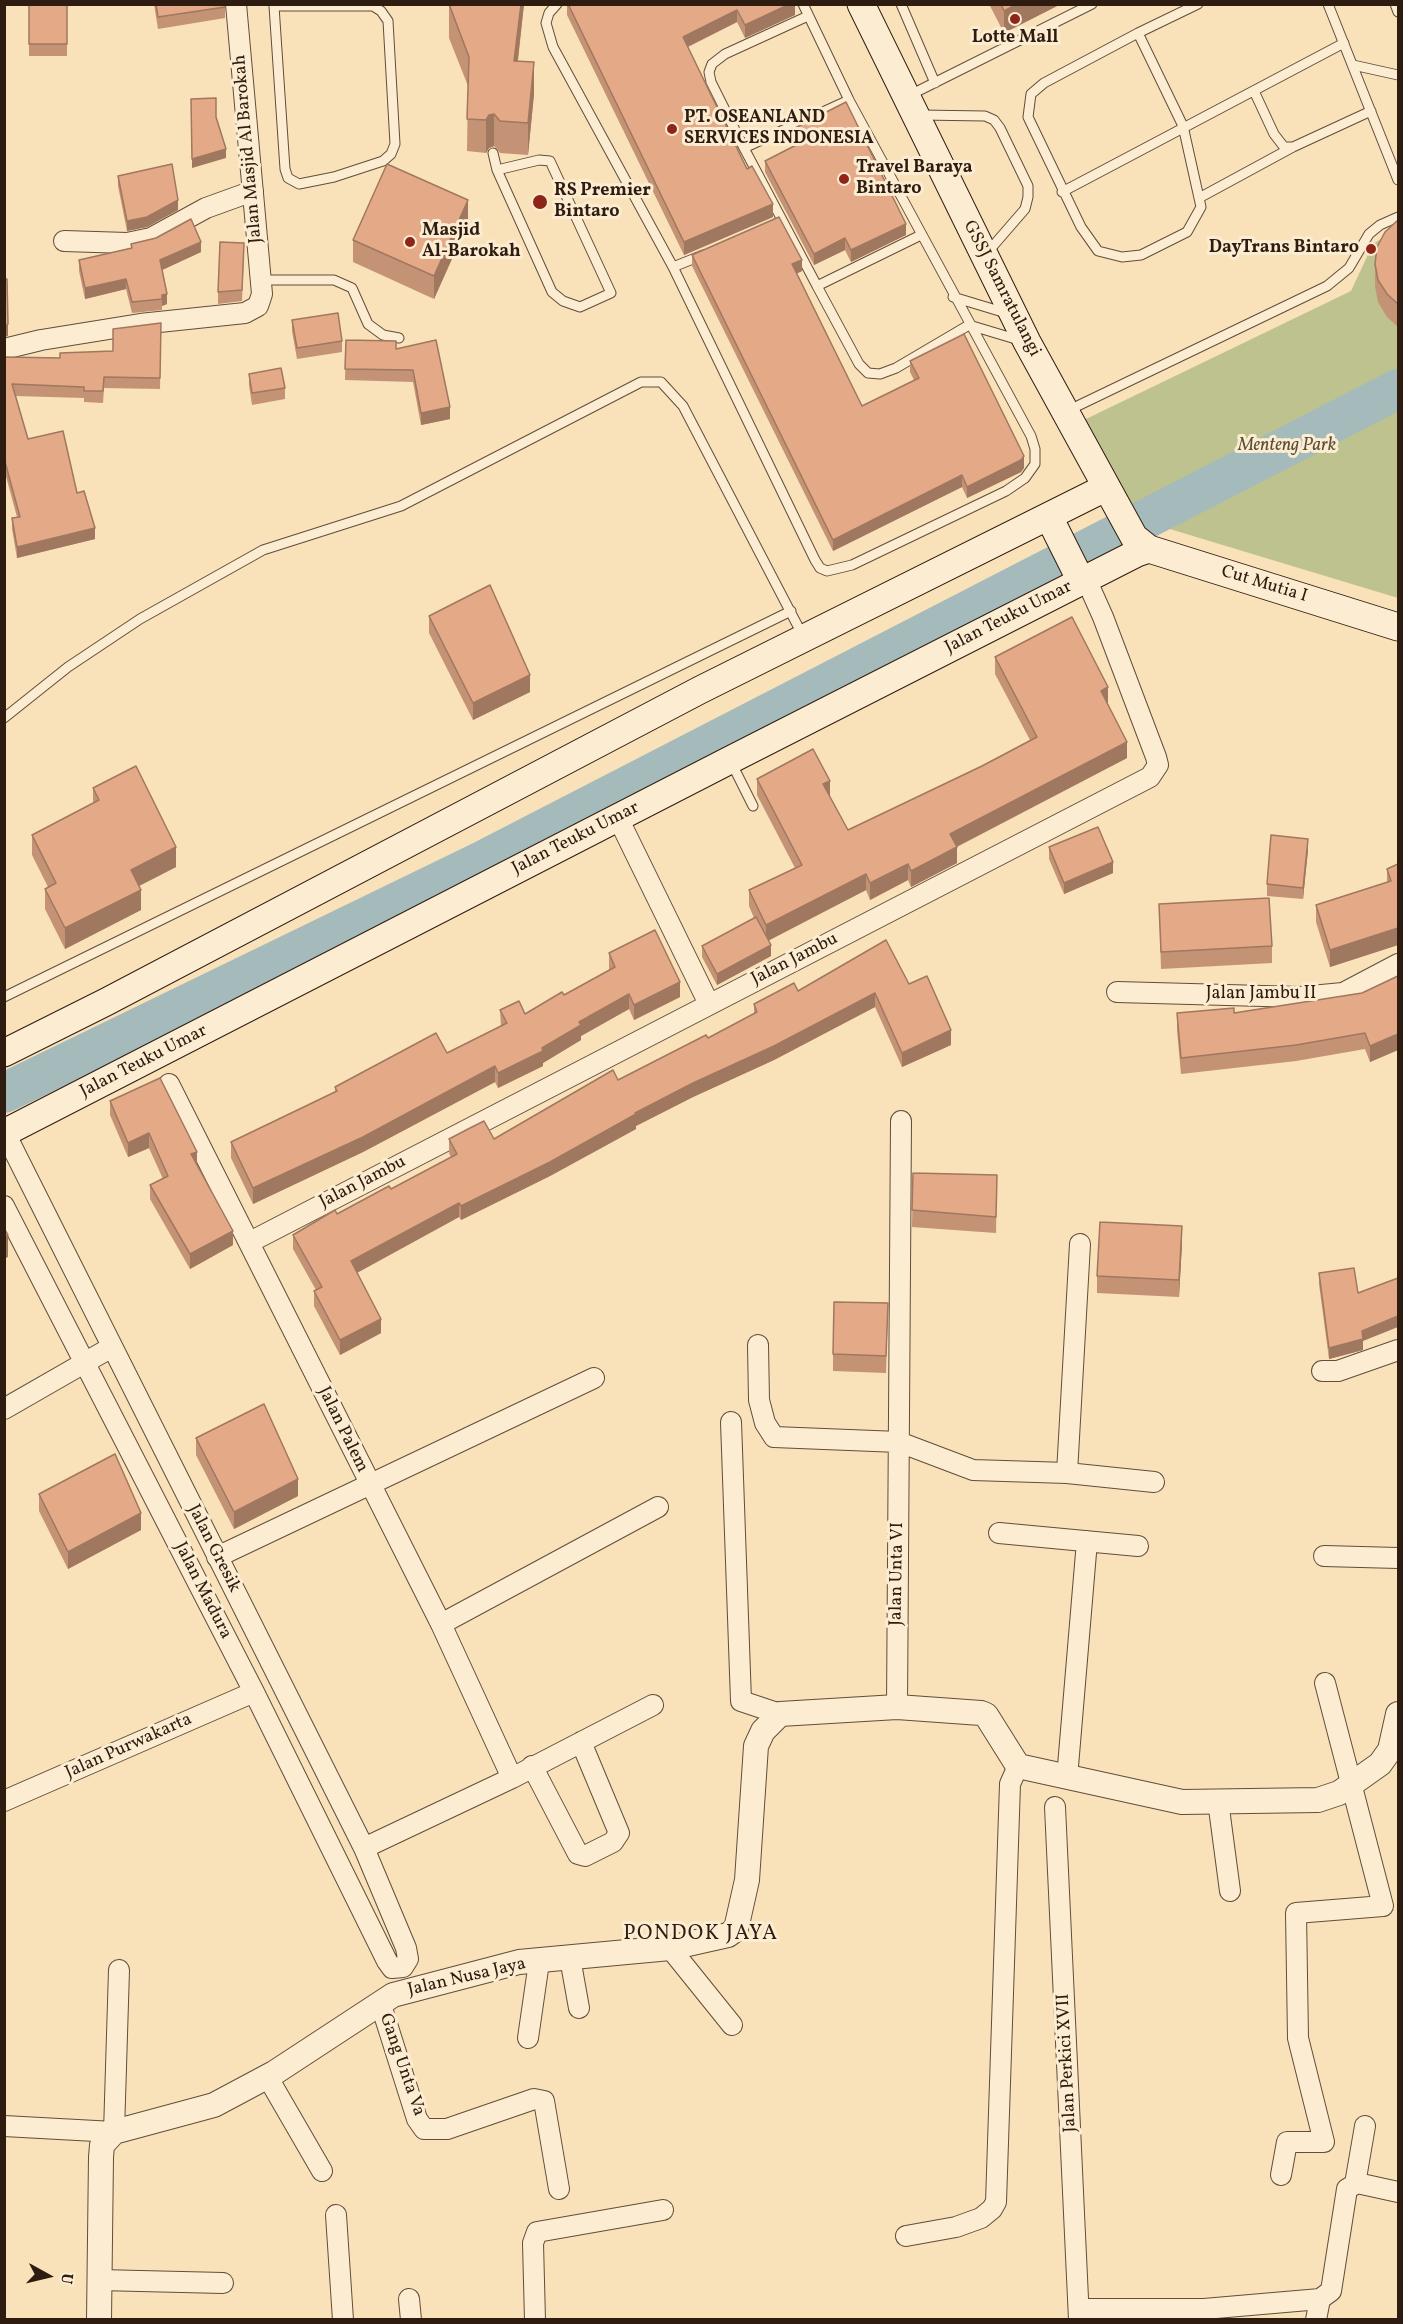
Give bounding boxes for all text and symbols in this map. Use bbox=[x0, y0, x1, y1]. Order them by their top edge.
marker: Lotte Mall bbox=[1008, 12, 1022, 26]
place label: Lotte Mall bbox=[972, 28, 1058, 50]
street label: Jalan Masjid Al Barokah bbox=[230, 54, 268, 244]
place label: PT. OSEANLAND SERVICES INDONESIA bbox=[684, 108, 874, 150]
marker: PT. OSEANLAND SERVICES INDONESIA bbox=[665, 122, 679, 136]
place label: Travel Baraya Bintaro bbox=[856, 158, 973, 201]
marker: Travel Baraya Bintaro bbox=[837, 172, 851, 186]
place label: RS Premier Bintaro bbox=[554, 181, 651, 224]
marker: RS Premier Bintaro bbox=[531, 193, 549, 211]
street label: GSSJ Samratulangi bbox=[957, 217, 1045, 361]
place label: Masjid Al-Barokah bbox=[422, 221, 521, 264]
marker: Masjid Al-Barokah bbox=[403, 235, 417, 249]
place label: DayTrans Bintaro bbox=[1209, 238, 1359, 260]
marker: DayTrans Bintaro bbox=[1364, 242, 1378, 256]
park label: Menteng Park bbox=[1238, 436, 1336, 458]
street label: Cut Mutia I bbox=[1218, 562, 1310, 608]
street label: Jalan Teuku Umar bbox=[942, 577, 1076, 659]
street label: Jalan Teuku Umar bbox=[509, 798, 643, 880]
street label: Jalan Jambu bbox=[748, 929, 842, 991]
street label: Jalan Jambu II bbox=[1206, 984, 1316, 1006]
street label: Jalan Teuku Umar bbox=[77, 1021, 211, 1103]
street label: Jalan Jambu bbox=[316, 1152, 410, 1214]
street label: Jalan Palem bbox=[312, 1384, 372, 1476]
street label: Jalan Gresik bbox=[182, 1501, 244, 1597]
street label: Jalan Unta VI bbox=[886, 1522, 910, 1626]
street label: Jalan Madura bbox=[168, 1539, 236, 1643]
street label: Jalan Purwakarta bbox=[62, 1709, 196, 1785]
district label: PONDOK JAYA bbox=[623, 1922, 779, 1948]
street label: Jalan Nusa Jaya bbox=[406, 1954, 528, 2002]
street label: Jalan Perkici XVII bbox=[1054, 1993, 1082, 2133]
street label: Gang Unta Va bbox=[373, 2011, 429, 2119]
north arrow bbox=[18, 2246, 78, 2306]
text: U bbox=[54, 2272, 77, 2285]

